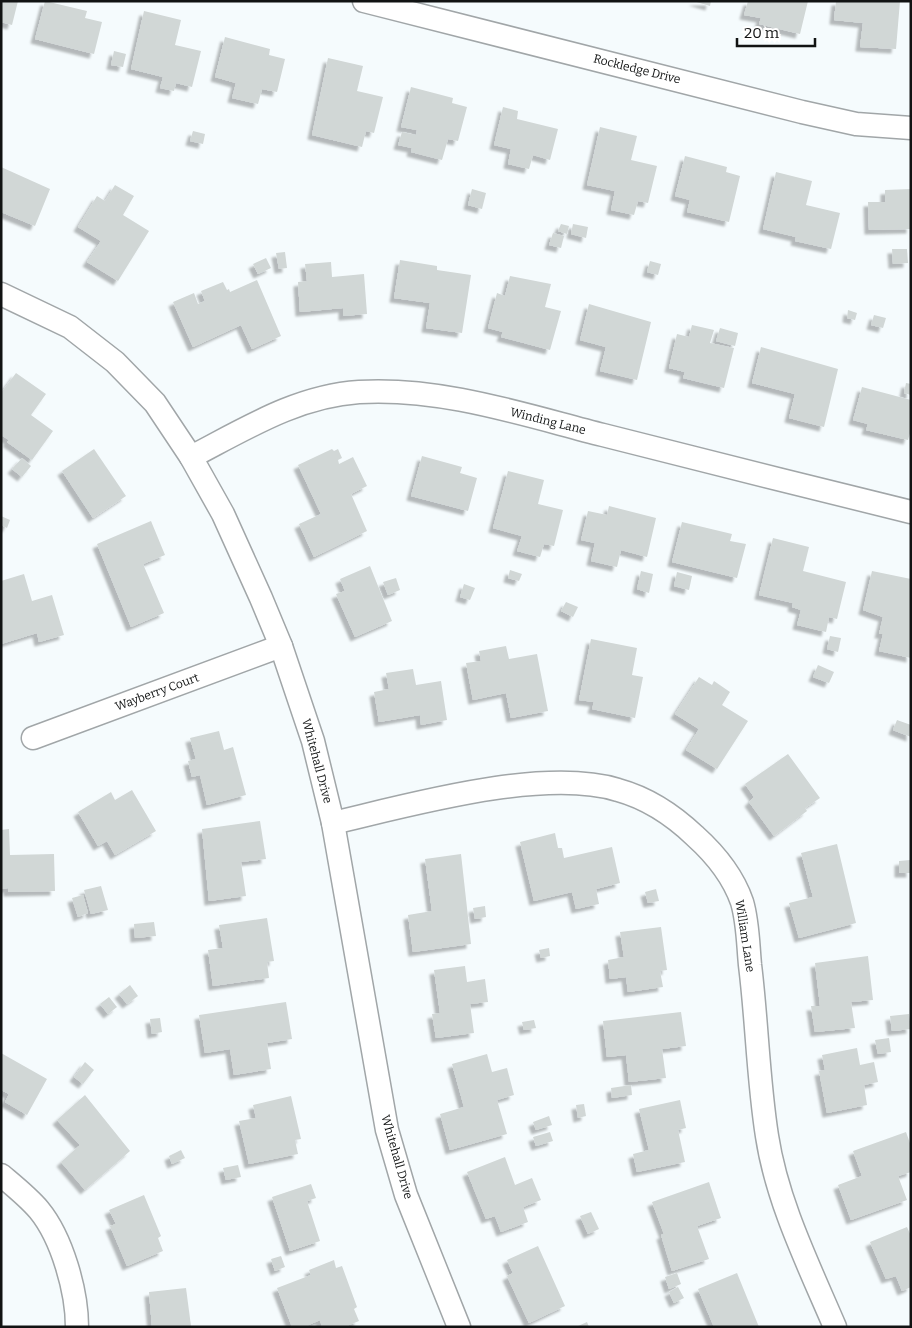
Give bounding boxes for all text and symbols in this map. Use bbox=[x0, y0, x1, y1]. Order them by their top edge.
scale bar bbox=[737, 15, 814, 47]
text: 20 m bbox=[744, 24, 780, 42]
street label: Rockledge Drive bbox=[592, 51, 682, 87]
street label: Winding Lane bbox=[509, 405, 587, 437]
street label: Wayberry Court bbox=[113, 670, 201, 714]
street label: Whitehall Drive bbox=[299, 717, 335, 805]
street label: William Lane bbox=[732, 899, 758, 973]
street label: Whitehall Drive bbox=[378, 1113, 416, 1201]

